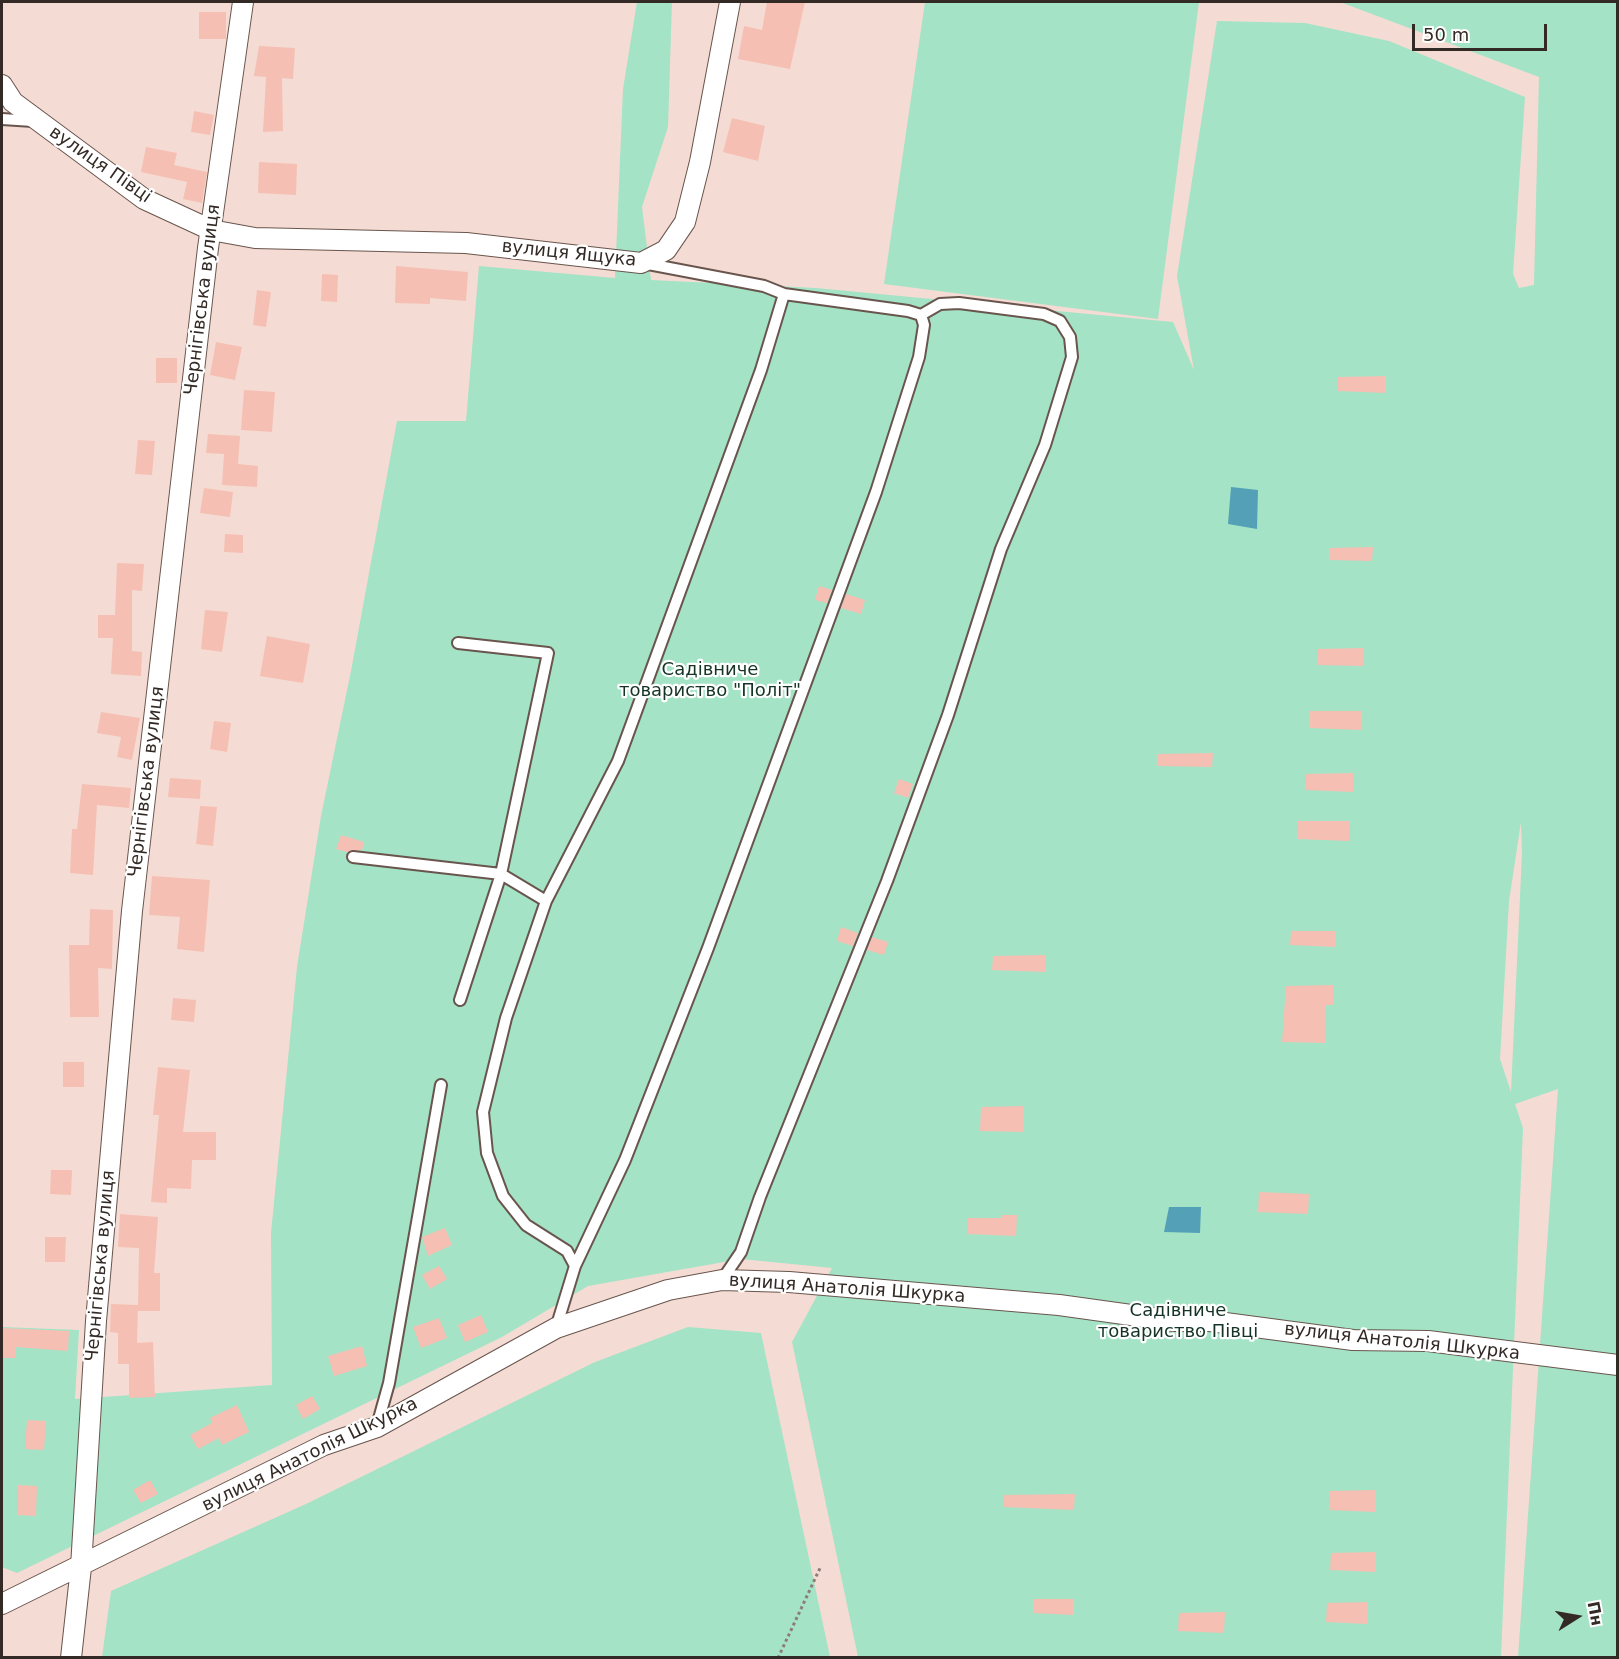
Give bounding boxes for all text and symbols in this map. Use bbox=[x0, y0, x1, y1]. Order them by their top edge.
scale bar bbox=[1415, 12, 1550, 50]
text: 50 m bbox=[1423, 24, 1469, 45]
street label: вулиця Півці bbox=[45, 122, 155, 208]
street label: Чернігівська вулиця bbox=[181, 203, 225, 397]
street label: вулиця Ящука bbox=[501, 236, 637, 272]
park label: Садівниче товариство "Політ" bbox=[619, 659, 801, 702]
street label: Чернігівська вулиця bbox=[125, 685, 169, 879]
street label: Чернігівська вулиця bbox=[82, 1169, 120, 1363]
street label: вулиця Анатолія Шкурка bbox=[728, 1270, 966, 1308]
park label: Садівниче товариство Півці bbox=[1098, 1300, 1258, 1342]
street label: вулиця Анатолія Шкурка bbox=[1283, 1319, 1521, 1365]
street label: вулиця Анатолія Шкурка bbox=[199, 1393, 421, 1517]
north arrow bbox=[1547, 1587, 1607, 1647]
text: Пн bbox=[1584, 1600, 1607, 1627]

